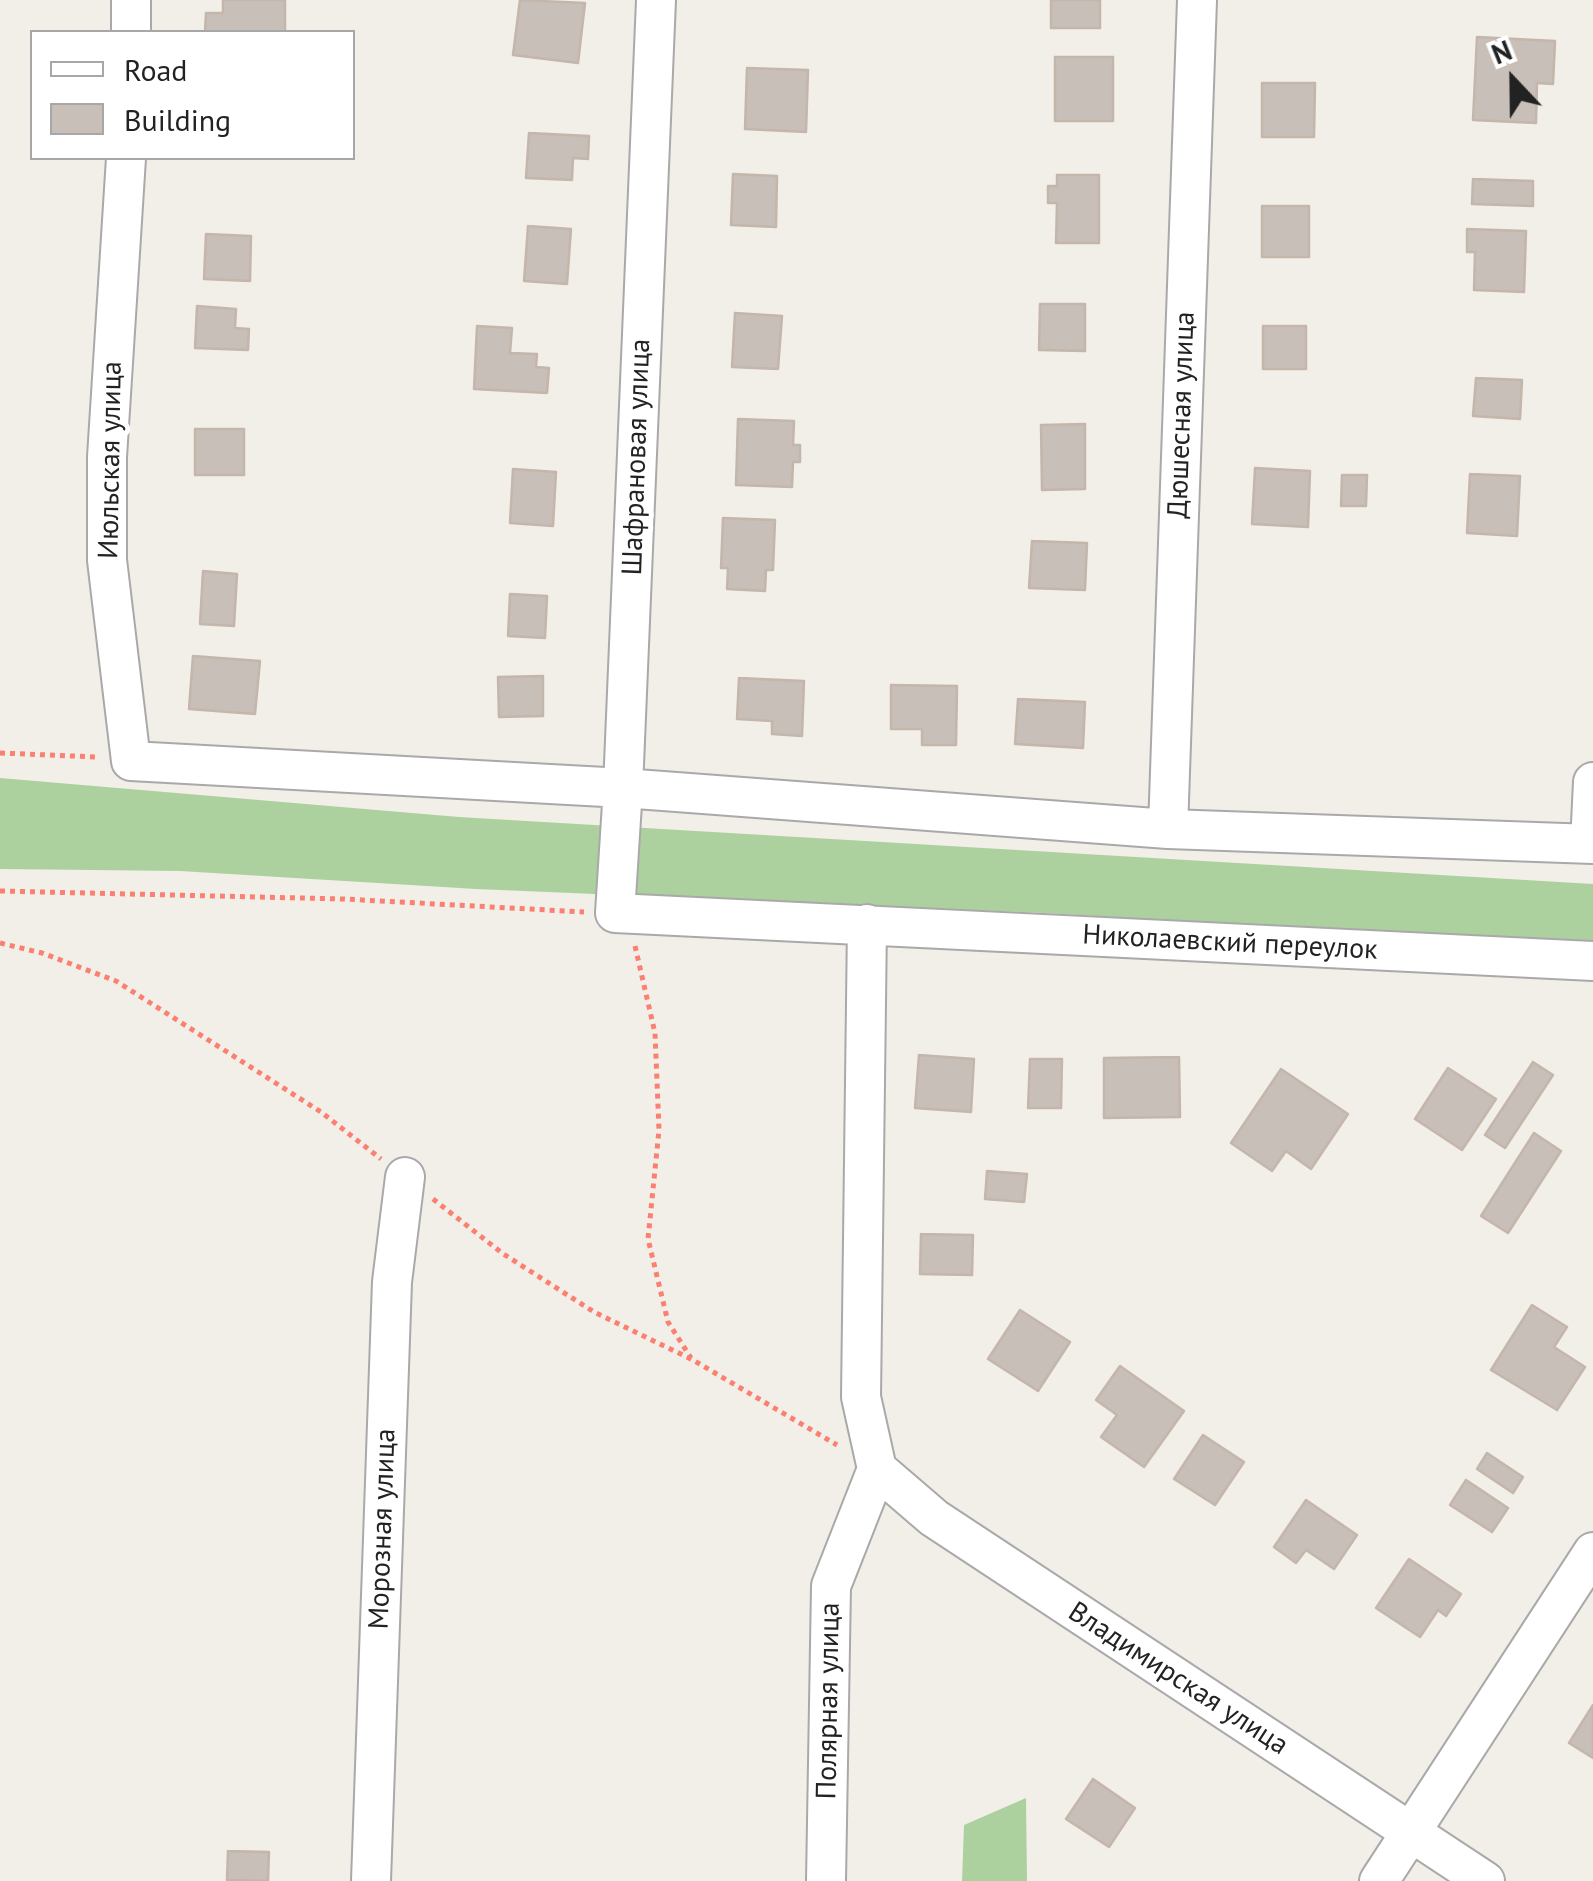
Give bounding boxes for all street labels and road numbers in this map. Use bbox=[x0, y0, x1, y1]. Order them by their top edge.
street label: Дюшесная улица bbox=[1162, 311, 1202, 519]
street label: Шафрановая улица bbox=[616, 338, 658, 576]
street label: Июльская улица bbox=[92, 361, 130, 559]
street label: Николаевский переулок bbox=[1082, 918, 1378, 968]
street label: Морозная улица bbox=[363, 1428, 403, 1630]
street label: Владимирская улица bbox=[1062, 1595, 1294, 1763]
street label: Полярная улица bbox=[810, 1602, 848, 1800]

